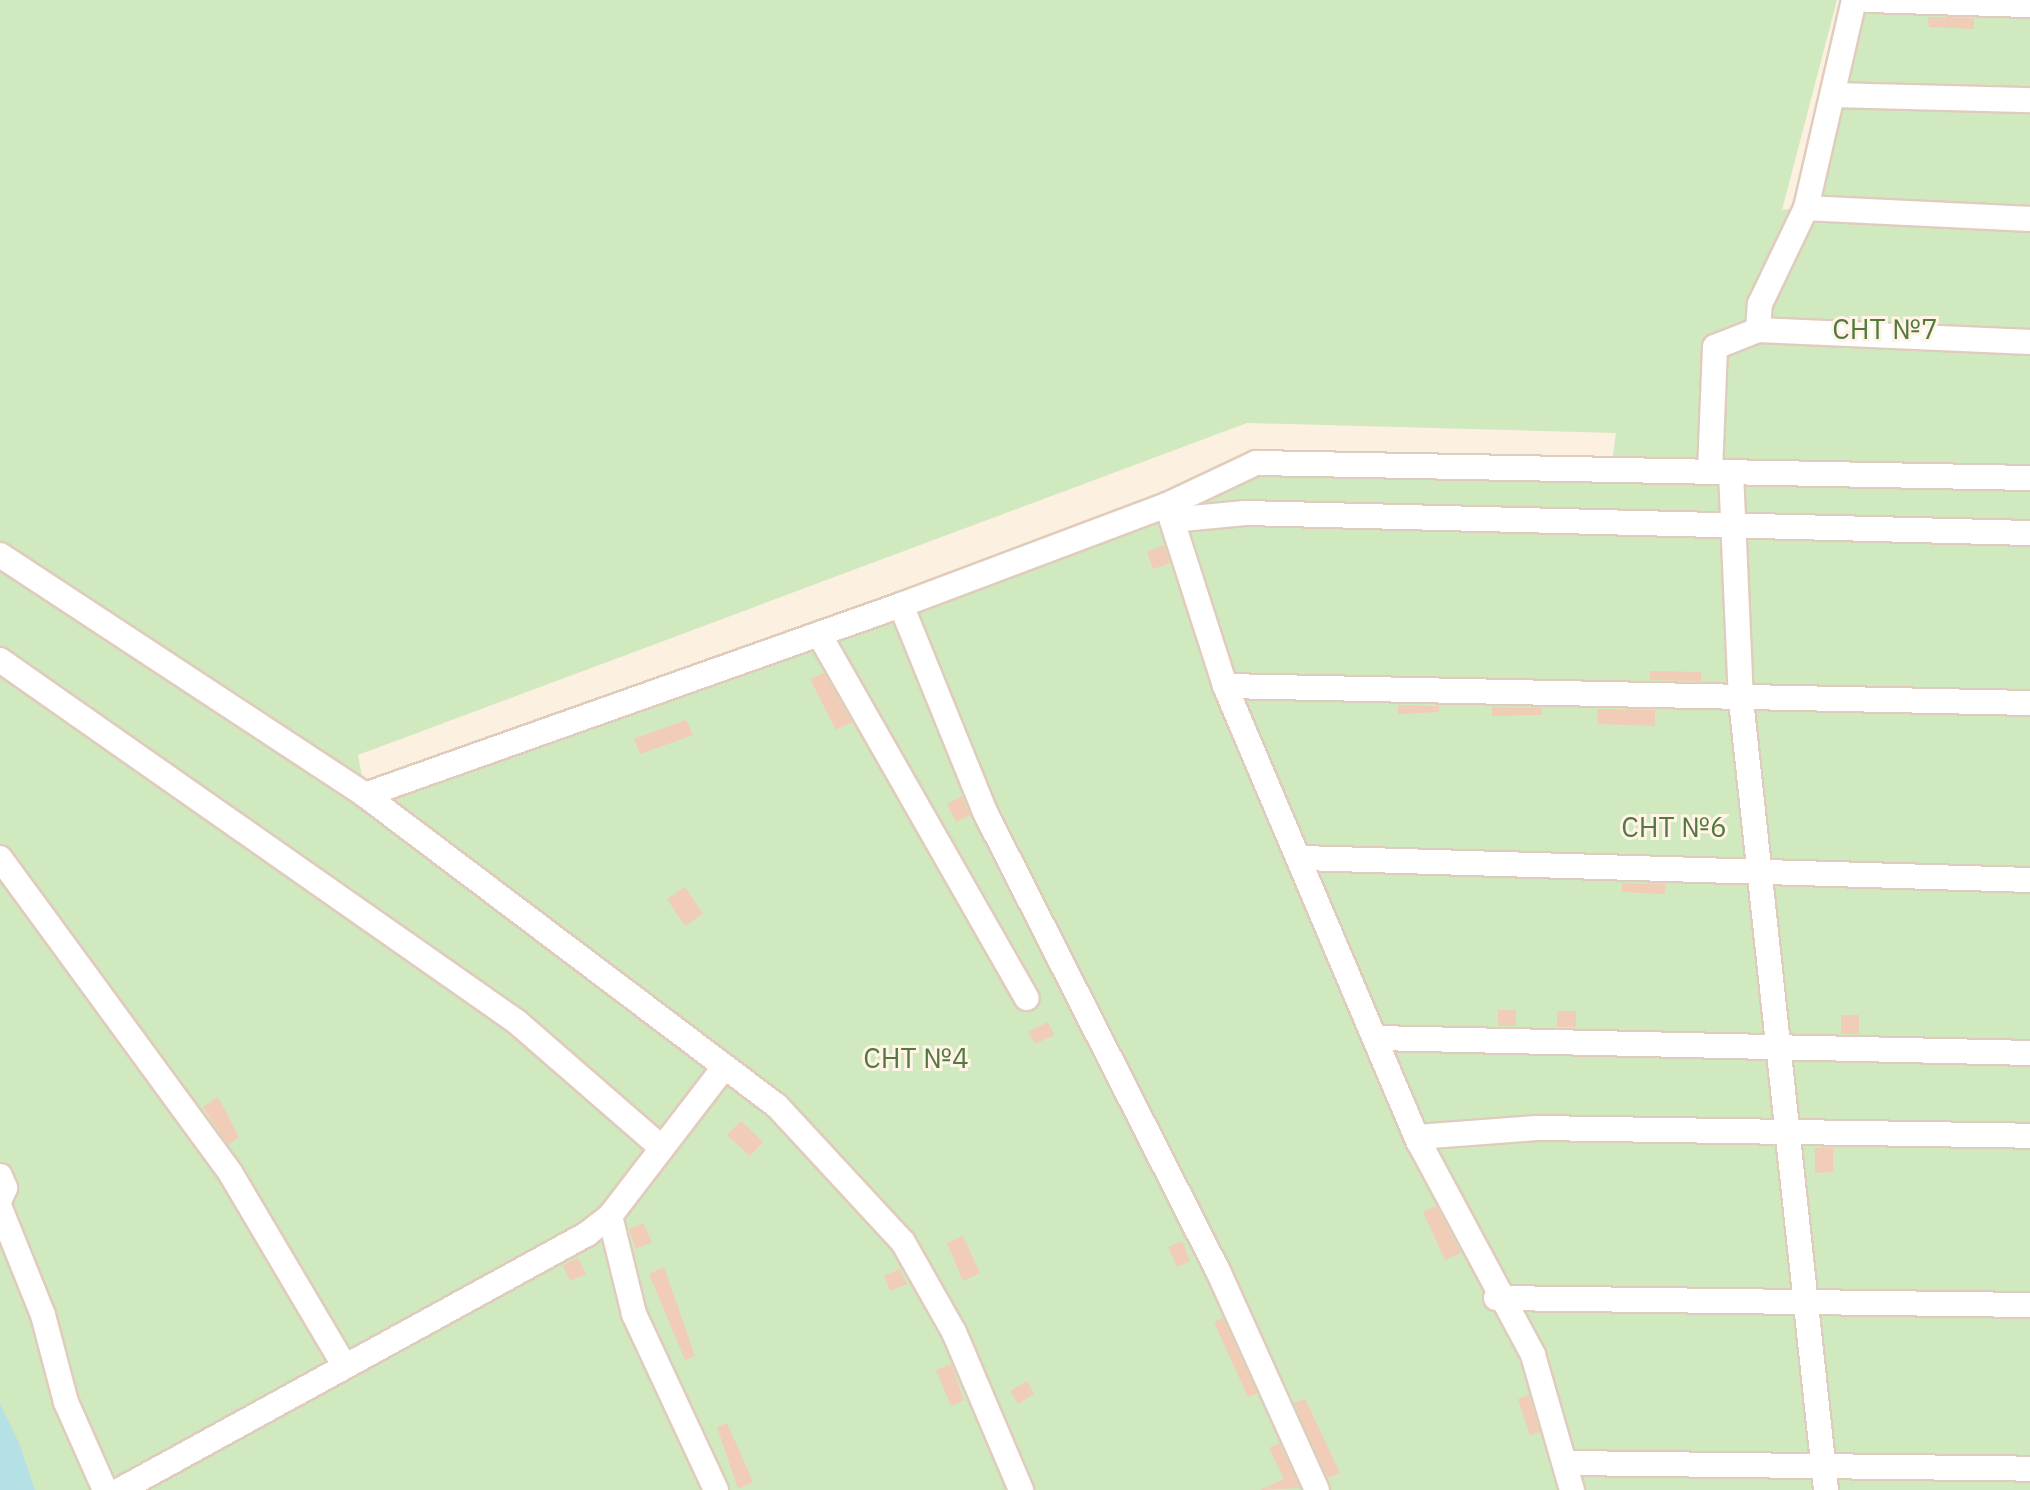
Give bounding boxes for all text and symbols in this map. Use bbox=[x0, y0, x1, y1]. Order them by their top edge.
park label: СНТ №7 bbox=[1832, 312, 1938, 346]
park label: СНТ №6 bbox=[1621, 810, 1727, 844]
park label: СНТ №4 bbox=[863, 1041, 969, 1075]

